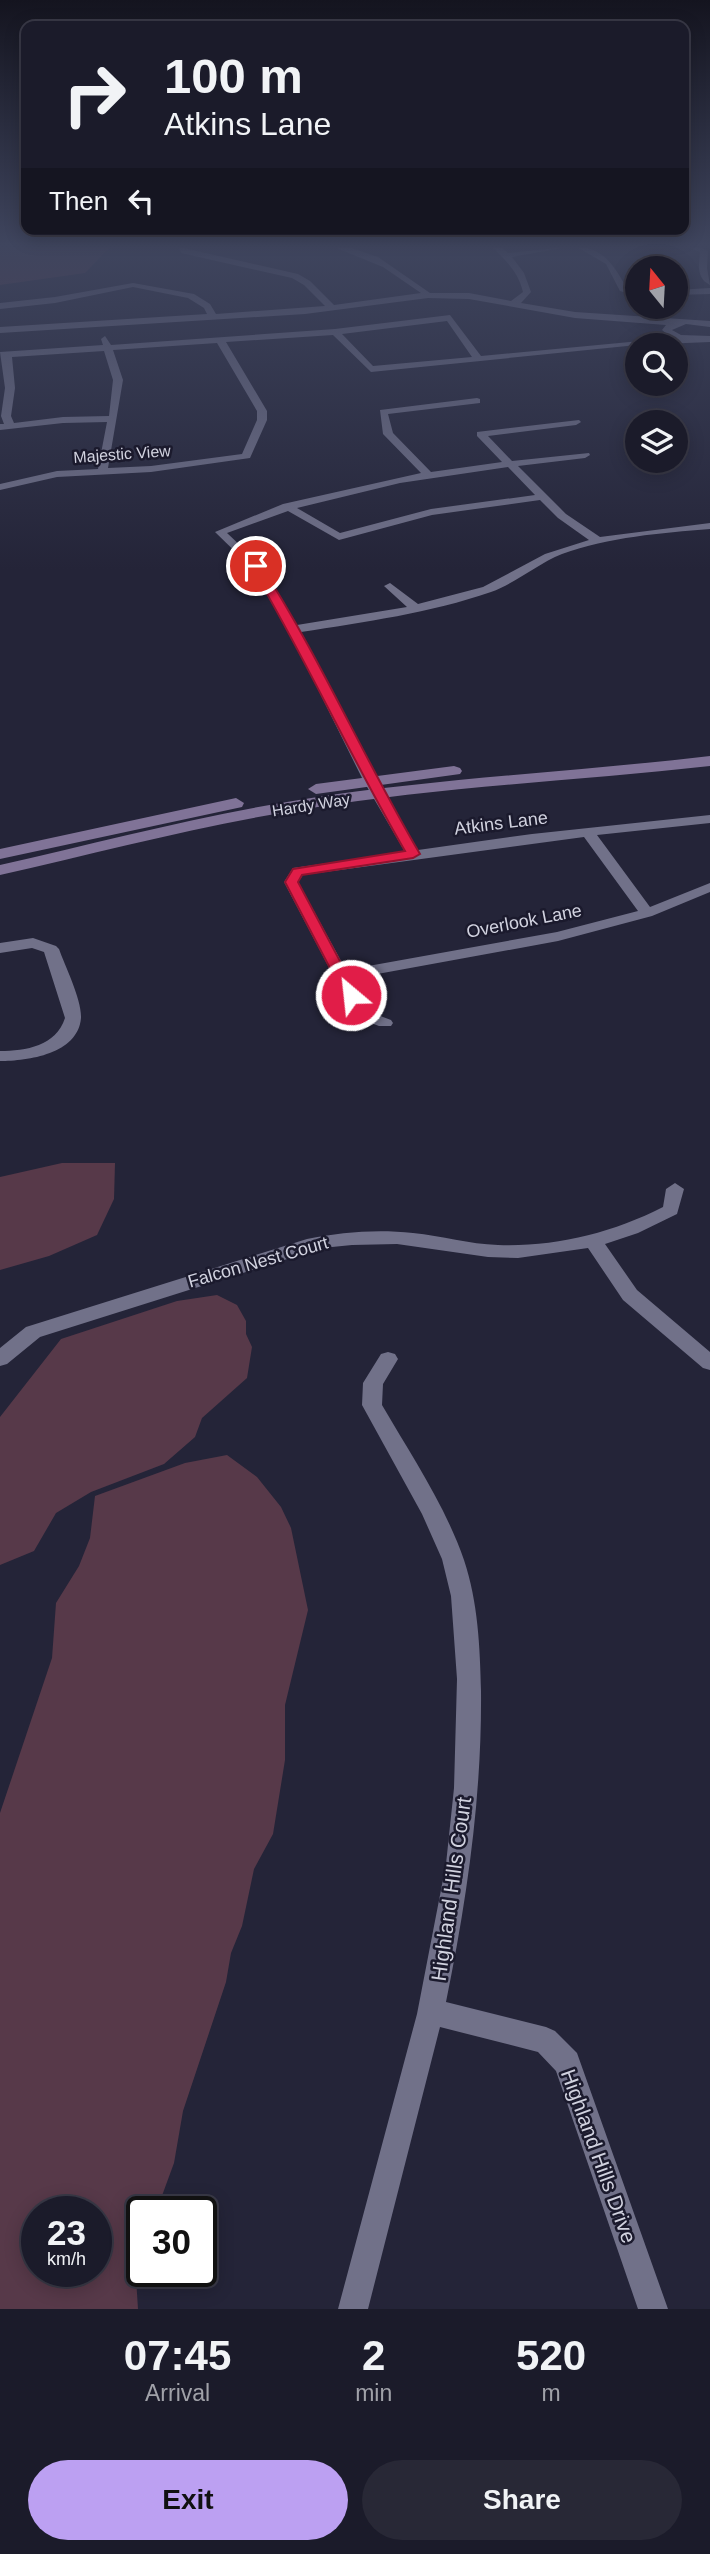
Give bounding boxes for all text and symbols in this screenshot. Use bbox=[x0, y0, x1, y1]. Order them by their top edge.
icon: right bbox=[49, 49, 140, 140]
text: 100 m bbox=[164, 49, 303, 103]
text: Atkins Lane bbox=[164, 106, 331, 142]
icon: left bbox=[122, 182, 160, 220]
text: Then bbox=[49, 186, 108, 216]
north arrow bbox=[625, 256, 688, 318]
map controls bbox=[625, 256, 688, 473]
button: search bbox=[625, 333, 688, 396]
button: layers bbox=[625, 410, 688, 473]
street label: Majestic View bbox=[73, 442, 172, 466]
pin bbox=[226, 536, 286, 596]
icon: arrive bbox=[237, 547, 275, 585]
street label: Hardy Way bbox=[271, 790, 351, 820]
street label: Atkins Lane bbox=[453, 807, 549, 839]
street label: Overlook Lane bbox=[465, 900, 583, 942]
position arrow bbox=[314, 958, 388, 1032]
street label: Falcon Nest Court bbox=[186, 1232, 330, 1292]
street label: Highland Hills Court bbox=[427, 1795, 475, 1982]
street label: Highland Hills Drive bbox=[557, 2066, 641, 2246]
speed limit sign: 30 bbox=[126, 2196, 217, 2287]
text: 23 bbox=[47, 2213, 86, 2252]
text: km/h bbox=[47, 2249, 86, 2269]
text: 07:45 bbox=[124, 2332, 231, 2379]
text: 2 bbox=[362, 2332, 385, 2379]
text: 520 bbox=[516, 2332, 586, 2379]
text: Arrival bbox=[145, 2380, 210, 2406]
text: min bbox=[355, 2380, 392, 2406]
text: m bbox=[542, 2380, 561, 2406]
button: Exit bbox=[28, 2460, 348, 2540]
button: Share bbox=[362, 2460, 682, 2540]

